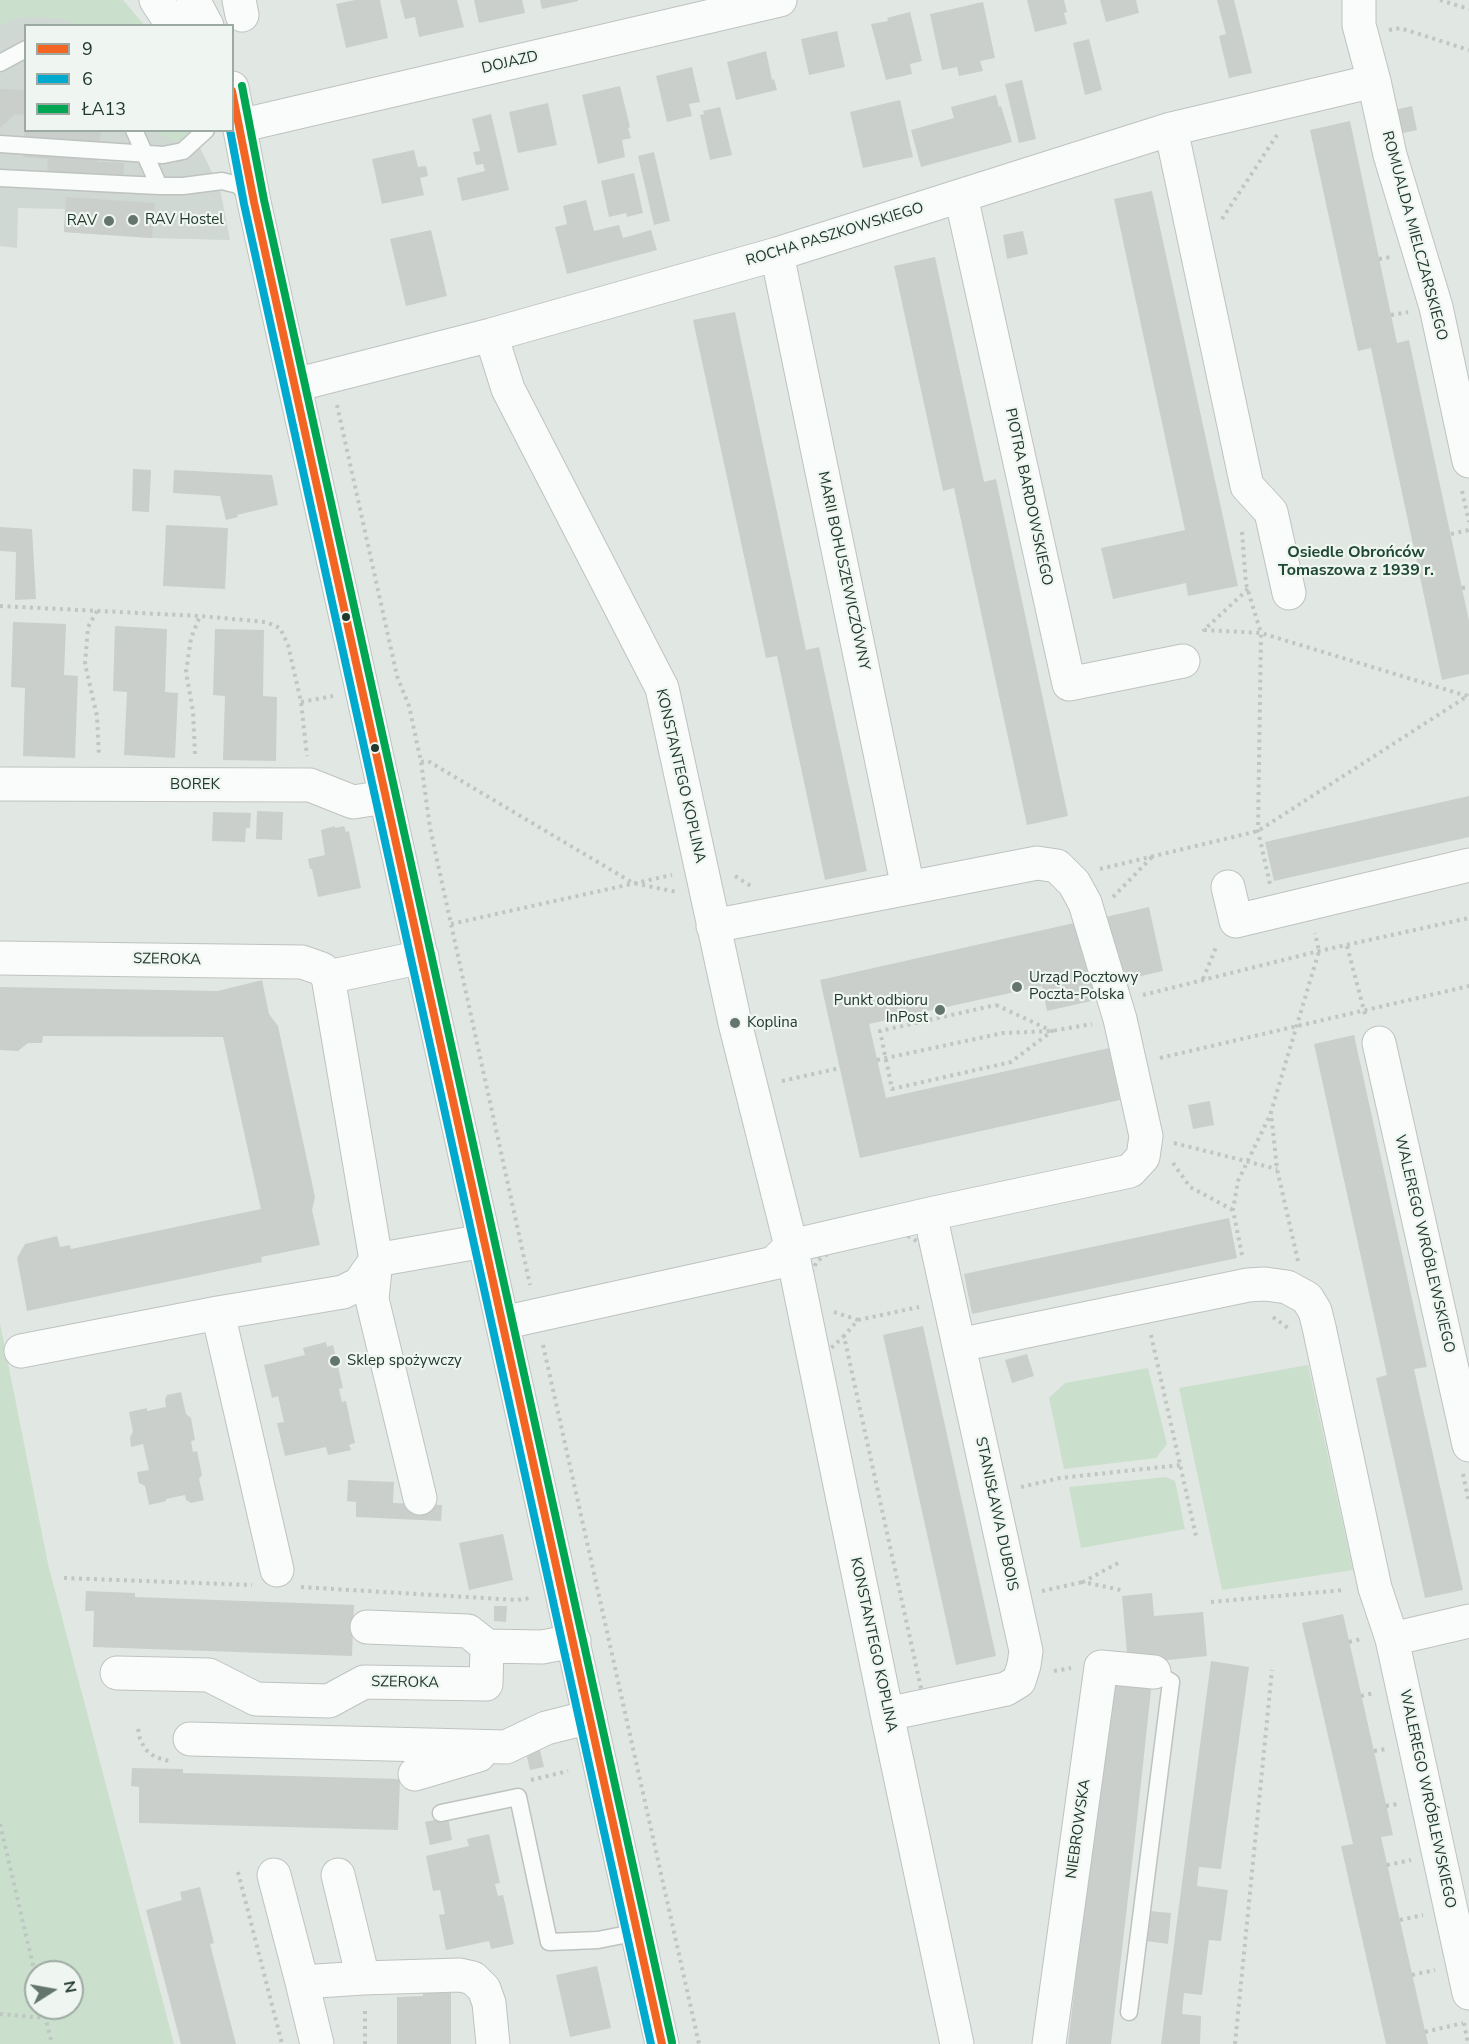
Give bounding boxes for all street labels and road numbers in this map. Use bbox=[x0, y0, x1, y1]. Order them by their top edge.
street label: DOJAZD bbox=[480, 48, 540, 78]
street label: ROMUALDA MIELCZARSKIEGO bbox=[1377, 129, 1451, 343]
street label: ROCHA PASZKOWSKIEGO bbox=[744, 199, 926, 271]
street label: PIOTRA BARDOWSKIEGO bbox=[1000, 407, 1056, 587]
street label: MARII BOHUSZEWICZÓWNY bbox=[813, 470, 873, 672]
street label: KONSTANTEGO KOPLINA bbox=[651, 687, 709, 865]
street label: BOREK bbox=[170, 776, 220, 794]
street label: SZEROKA bbox=[133, 950, 201, 970]
street label: WALEREGO WRÓBLEWSKIEGO bbox=[1390, 1133, 1458, 1355]
street label: STANISŁAWA DUBOIS bbox=[971, 1435, 1021, 1593]
street label: KONSTANTEGO KOPLINA bbox=[846, 1556, 900, 1734]
street label: SZEROKA bbox=[371, 1673, 439, 1693]
street label: WALEREGO WRÓBLEWSKIEGO bbox=[1395, 1688, 1459, 1910]
street label: NIEBROWSKA bbox=[1063, 1778, 1095, 1880]

